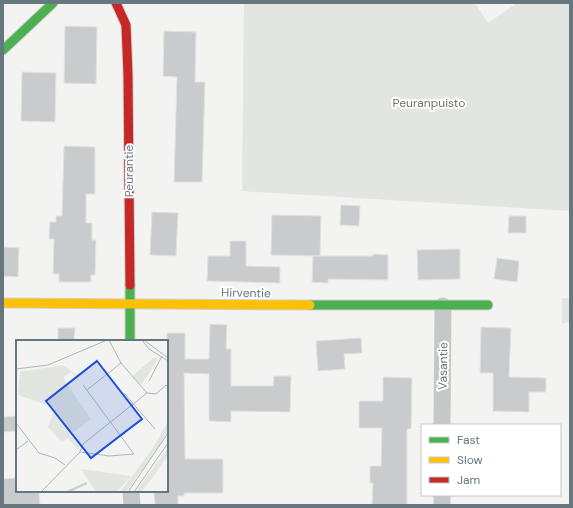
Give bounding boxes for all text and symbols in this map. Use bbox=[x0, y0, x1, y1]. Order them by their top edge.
park label: Peuranpuisto bbox=[393, 95, 465, 111]
street label: Peurantie bbox=[121, 145, 137, 197]
street label: Hirventie bbox=[221, 285, 271, 301]
inset map bbox=[16, 340, 168, 492]
street label: Vasantie bbox=[435, 342, 451, 390]
legend bbox=[421, 424, 561, 496]
text: Fast bbox=[457, 432, 480, 448]
text: Slow bbox=[457, 452, 483, 468]
text: Jam bbox=[457, 472, 480, 488]

